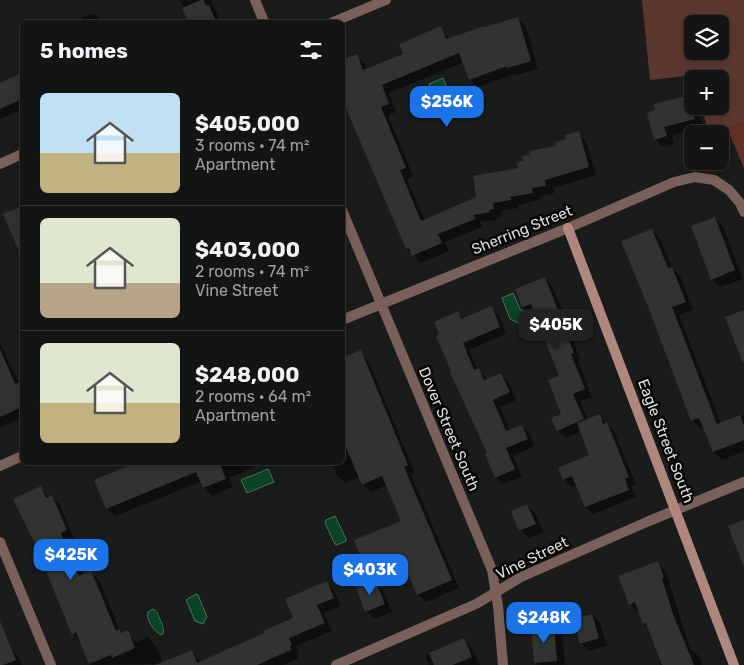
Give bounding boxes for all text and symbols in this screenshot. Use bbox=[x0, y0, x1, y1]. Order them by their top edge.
map controls bbox=[684, 15, 729, 170]
button: layers bbox=[684, 15, 729, 60]
icon: filters bbox=[297, 36, 325, 64]
text: 5 homes bbox=[40, 38, 128, 63]
button: + bbox=[684, 70, 729, 115]
pin: $256K bbox=[412, 86, 482, 128]
text: $256K bbox=[421, 92, 473, 111]
text: $405,000 bbox=[195, 111, 300, 136]
icon: home bbox=[80, 113, 140, 173]
button: − bbox=[684, 125, 729, 170]
text: 3 rooms · 74 m² bbox=[195, 136, 310, 155]
text: Apartment bbox=[195, 155, 275, 174]
street label: Sherring Street bbox=[469, 202, 575, 258]
text: $403,000 bbox=[195, 237, 300, 262]
icon: home bbox=[80, 238, 140, 298]
text: 2 rooms · 74 m² bbox=[195, 262, 309, 281]
text: Vine Street bbox=[195, 281, 278, 300]
pin: $405K bbox=[521, 308, 591, 351]
text: $405K bbox=[529, 315, 583, 334]
text: $248,000 bbox=[195, 362, 300, 387]
icon: home bbox=[80, 363, 140, 423]
street label: Dover Street South bbox=[415, 364, 483, 494]
street label: Eagle Street South bbox=[634, 377, 698, 505]
text: 2 rooms · 64 m² bbox=[195, 387, 311, 406]
text: Apartment bbox=[195, 406, 275, 425]
street label: Vine Street bbox=[493, 533, 571, 583]
pin: $425K bbox=[36, 538, 106, 581]
text: $425K bbox=[45, 545, 97, 564]
pin: $403K bbox=[335, 554, 405, 596]
text: $403K bbox=[343, 560, 397, 579]
pin: $248K bbox=[509, 602, 579, 644]
text: $248K bbox=[517, 608, 571, 627]

